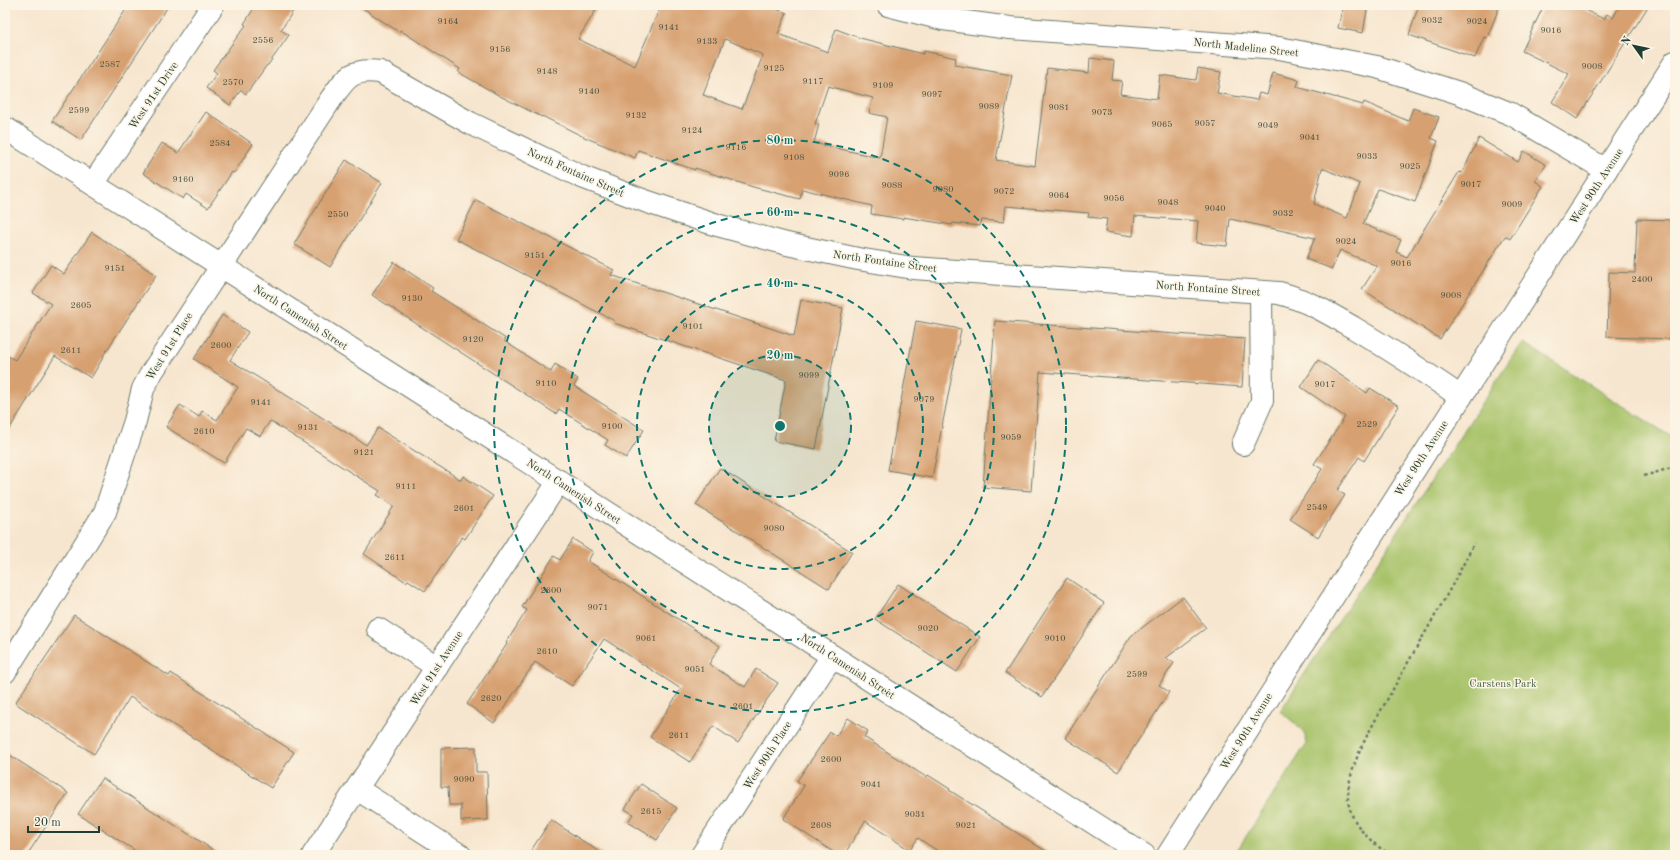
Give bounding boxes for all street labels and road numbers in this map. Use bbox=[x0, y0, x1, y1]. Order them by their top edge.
street label: North Madeline Street bbox=[1193, 37, 1299, 60]
street label: West 91st Drive bbox=[128, 60, 181, 131]
street label: North Fontaine Street bbox=[525, 147, 626, 200]
street label: West 90th Avenue bbox=[1569, 147, 1626, 227]
street label: North Fontaine Street bbox=[832, 250, 938, 275]
street label: North Fontaine Street bbox=[1155, 280, 1261, 299]
street label: North Camenish Street bbox=[251, 284, 349, 353]
street label: West 91st Place bbox=[145, 311, 196, 383]
street label: West 90th Avenue bbox=[1394, 419, 1451, 499]
street label: North Camenish Street bbox=[524, 458, 622, 527]
street label: West 91st Avenue bbox=[409, 629, 466, 708]
street label: North Camenish Street bbox=[798, 633, 896, 702]
street label: West 90th Avenue bbox=[1219, 692, 1275, 772]
street label: West 90th Place bbox=[742, 720, 794, 792]

